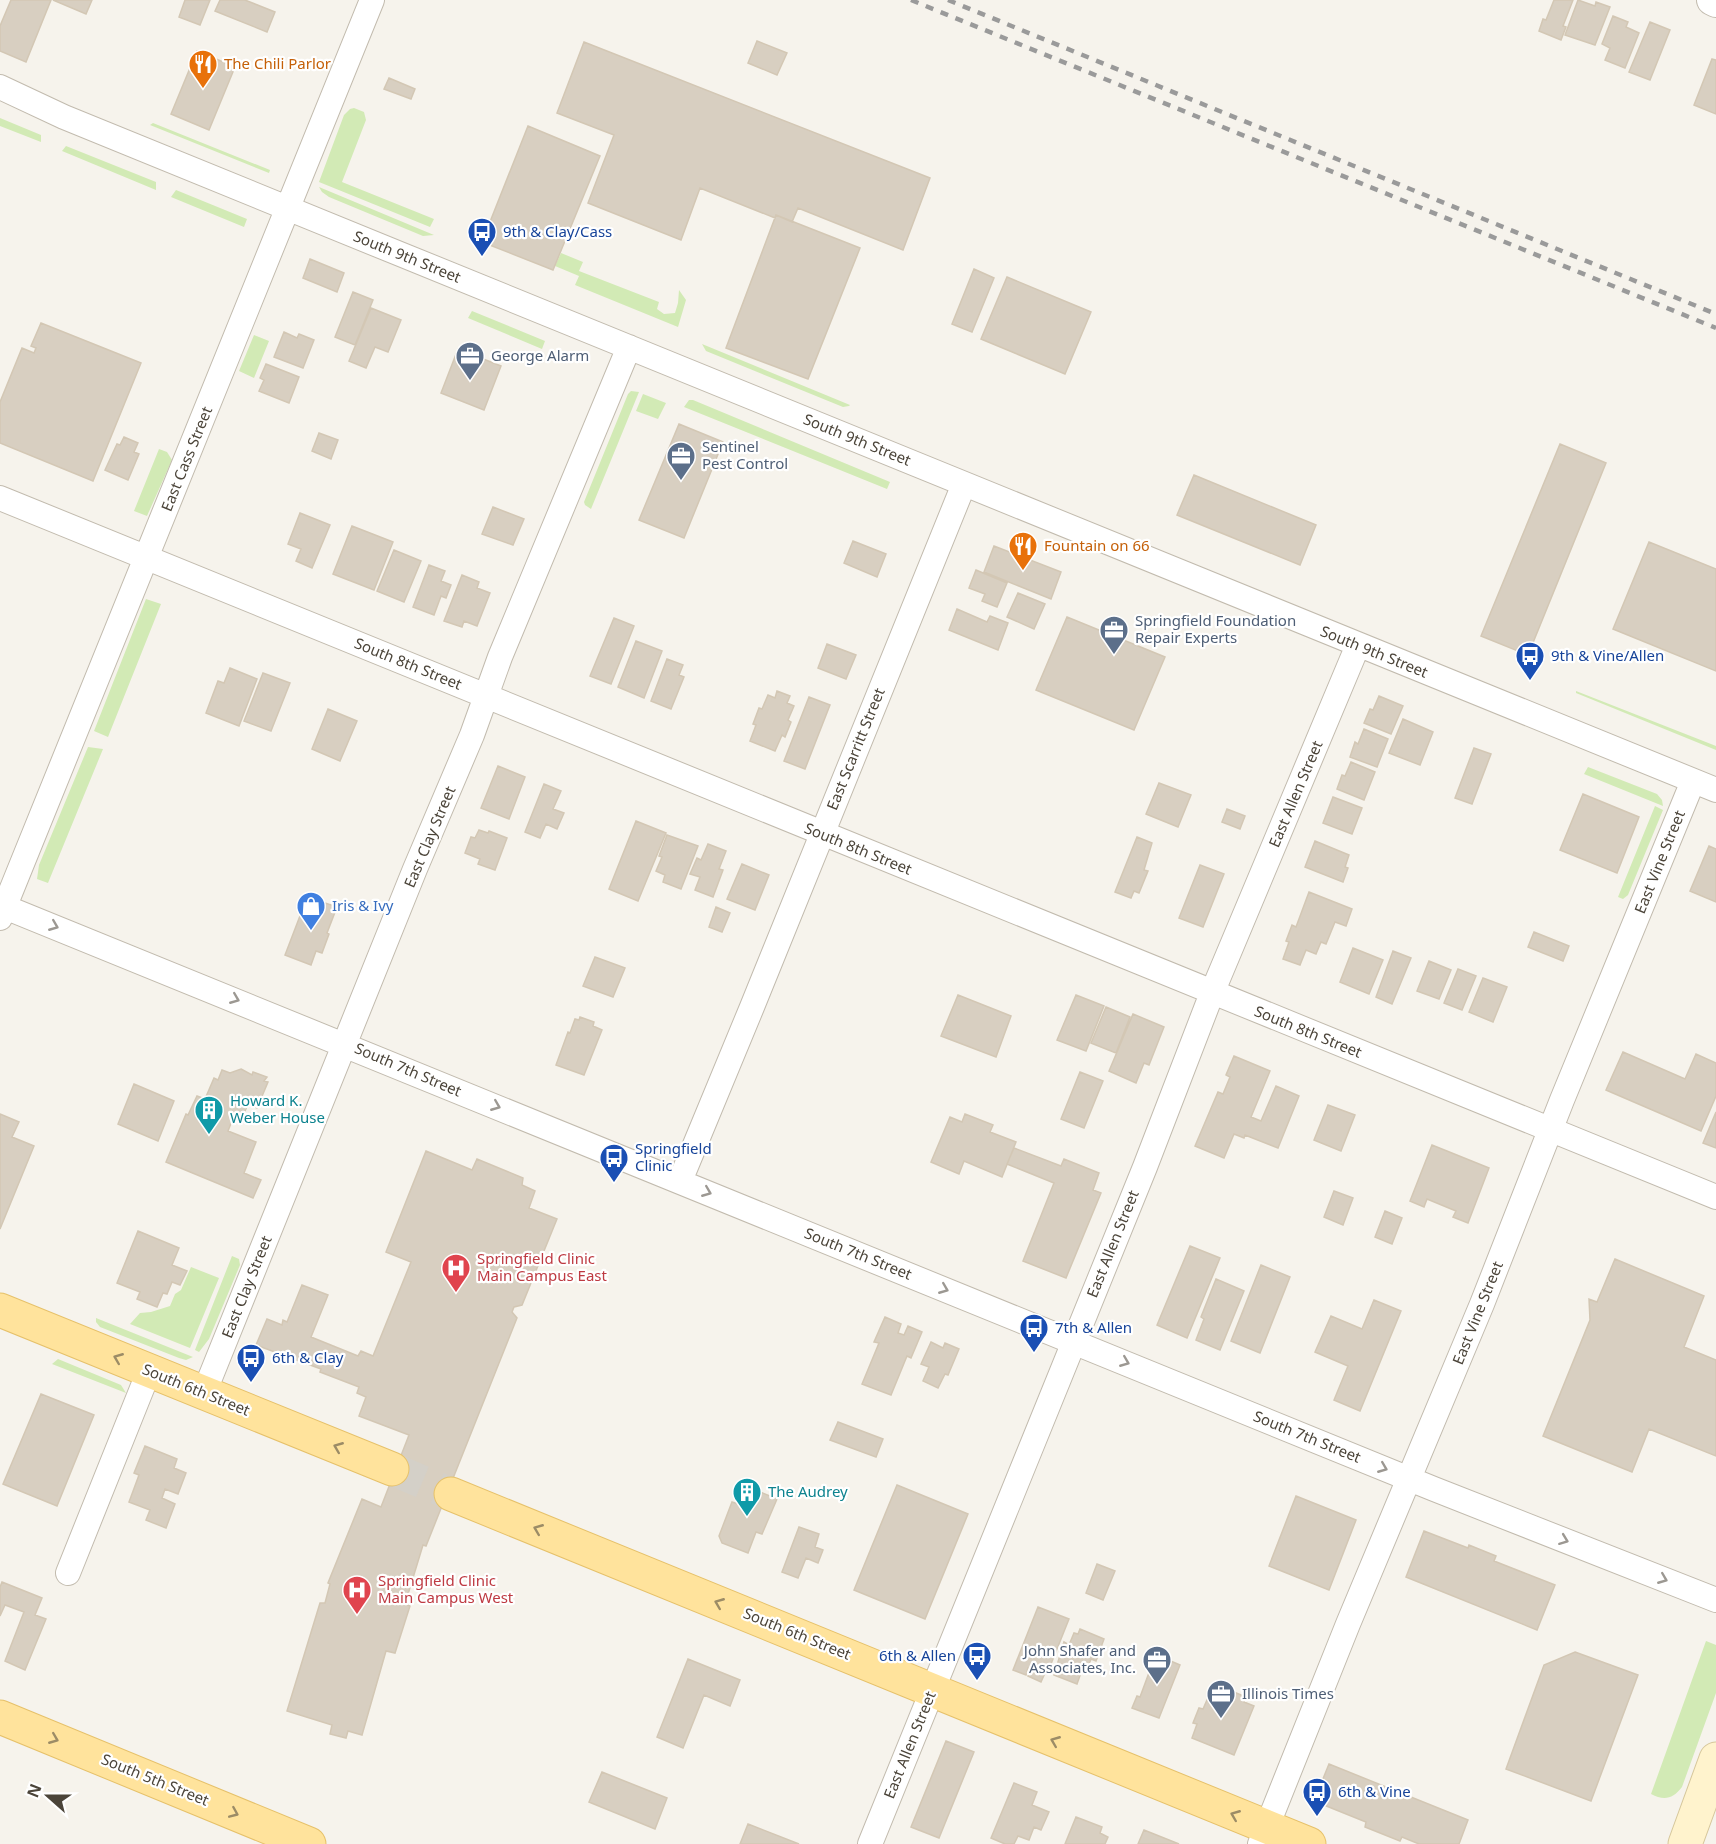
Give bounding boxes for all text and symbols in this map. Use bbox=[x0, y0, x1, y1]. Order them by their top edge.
restaurant icon: The Chili Parlor bbox=[187, 48, 219, 90]
place label: The Chili Parlor bbox=[224, 53, 331, 73]
bus stop icon: 9th & Clay/Cass bbox=[466, 216, 498, 258]
place label: 9th & Clay/Cass bbox=[503, 221, 612, 241]
street label: South 9th Street bbox=[351, 225, 465, 287]
office icon: George Alarm bbox=[454, 340, 486, 382]
place label: George Alarm bbox=[491, 345, 589, 365]
street label: East Cass Street bbox=[156, 403, 216, 514]
street label: South 9th Street bbox=[801, 408, 915, 470]
place label: Sentinel Pest Control bbox=[702, 436, 788, 473]
office icon: Sentinel Pest Control bbox=[665, 440, 697, 482]
restaurant icon: Fountain on 66 bbox=[1007, 530, 1039, 572]
place label: Fountain on 66 bbox=[1044, 535, 1150, 555]
place label: Springfield Foundation Repair Experts bbox=[1135, 610, 1296, 647]
office icon: Springfield Foundation Repair Experts bbox=[1098, 614, 1130, 656]
street label: South 9th Street bbox=[1318, 620, 1432, 682]
street label: South 8th Street bbox=[352, 632, 466, 694]
bus stop icon: 9th & Vine/Allen bbox=[1514, 640, 1546, 682]
place label: 9th & Vine/Allen bbox=[1551, 645, 1664, 665]
street label: East Scarritt Street bbox=[821, 684, 889, 813]
street label: East Allen Street bbox=[1264, 737, 1327, 850]
street label: East Clay Street bbox=[399, 782, 460, 890]
street label: East Vine Street bbox=[1629, 807, 1689, 916]
street label: South 8th Street bbox=[802, 817, 916, 879]
shop icon: Iris & Ivy bbox=[295, 890, 327, 932]
place label: Iris & Ivy bbox=[332, 895, 394, 915]
one-way arrow bbox=[48, 919, 59, 931]
one-way arrow bbox=[229, 992, 240, 1004]
street label: South 8th Street bbox=[1252, 1000, 1366, 1062]
street label: South 7th Street bbox=[352, 1038, 465, 1101]
place label: Howard K. Weber House bbox=[230, 1090, 325, 1127]
building icon: Howard K. Weber House bbox=[193, 1094, 225, 1136]
one-way arrow bbox=[490, 1099, 501, 1111]
place label: Springfield Clinic bbox=[635, 1138, 712, 1175]
bus stop icon: Springfield Clinic bbox=[598, 1142, 630, 1184]
one-way arrow bbox=[701, 1185, 712, 1197]
street label: East Allen Street bbox=[1081, 1186, 1143, 1300]
street label: South 7th Street bbox=[802, 1222, 916, 1284]
street label: East Clay Street bbox=[216, 1232, 276, 1341]
place label: Springfield Clinic Main Campus East bbox=[477, 1248, 608, 1285]
hospital icon: Springfield Clinic Main Campus East bbox=[440, 1252, 472, 1294]
street label: East Vine Street bbox=[1447, 1258, 1507, 1367]
one-way arrow bbox=[938, 1282, 949, 1294]
bus stop icon: 7th & Allen bbox=[1018, 1312, 1050, 1354]
place label: 7th & Allen bbox=[1055, 1317, 1132, 1337]
bus stop icon: 6th & Clay bbox=[235, 1342, 267, 1384]
place label: 6th & Clay bbox=[272, 1347, 344, 1367]
one-way arrow bbox=[113, 1353, 124, 1365]
one-way arrow bbox=[1119, 1355, 1129, 1368]
street label: South 6th Street bbox=[140, 1358, 254, 1420]
street label: South 7th Street bbox=[1251, 1405, 1365, 1467]
one-way arrow bbox=[333, 1442, 344, 1454]
one-way arrow bbox=[1377, 1461, 1388, 1473]
building icon: The Audrey bbox=[731, 1476, 763, 1518]
place label: The Audrey bbox=[768, 1481, 848, 1501]
one-way arrow bbox=[533, 1524, 544, 1537]
one-way arrow bbox=[1558, 1533, 1569, 1545]
place label: Springfield Clinic Main Campus West bbox=[378, 1570, 514, 1607]
one-way arrow bbox=[1657, 1572, 1668, 1584]
hospital icon: Springfield Clinic Main Campus West bbox=[341, 1574, 373, 1616]
one-way arrow bbox=[714, 1598, 725, 1610]
street label: South 6th Street bbox=[741, 1602, 855, 1664]
bus stop icon: 6th & Allen bbox=[961, 1640, 993, 1682]
place label: John Shafer and Associates, Inc. bbox=[1022, 1640, 1136, 1677]
office icon: John Shafer and Associates, Inc. bbox=[1141, 1644, 1173, 1686]
place label: 6th & Allen bbox=[879, 1645, 956, 1665]
office icon: Illinois Times bbox=[1205, 1678, 1237, 1720]
place label: Illinois Times bbox=[1242, 1683, 1334, 1703]
street label: East Allen Street bbox=[878, 1687, 940, 1801]
one-way arrow bbox=[48, 1732, 59, 1744]
one-way arrow bbox=[1050, 1736, 1061, 1748]
street label: South 5th Street bbox=[99, 1748, 213, 1810]
north arrow bbox=[18, 1766, 78, 1826]
bus stop icon: 6th & Vine bbox=[1301, 1776, 1333, 1818]
text: N bbox=[21, 1781, 47, 1801]
place label: 6th & Vine bbox=[1338, 1781, 1411, 1801]
one-way arrow bbox=[228, 1806, 239, 1818]
one-way arrow bbox=[1230, 1810, 1241, 1822]

